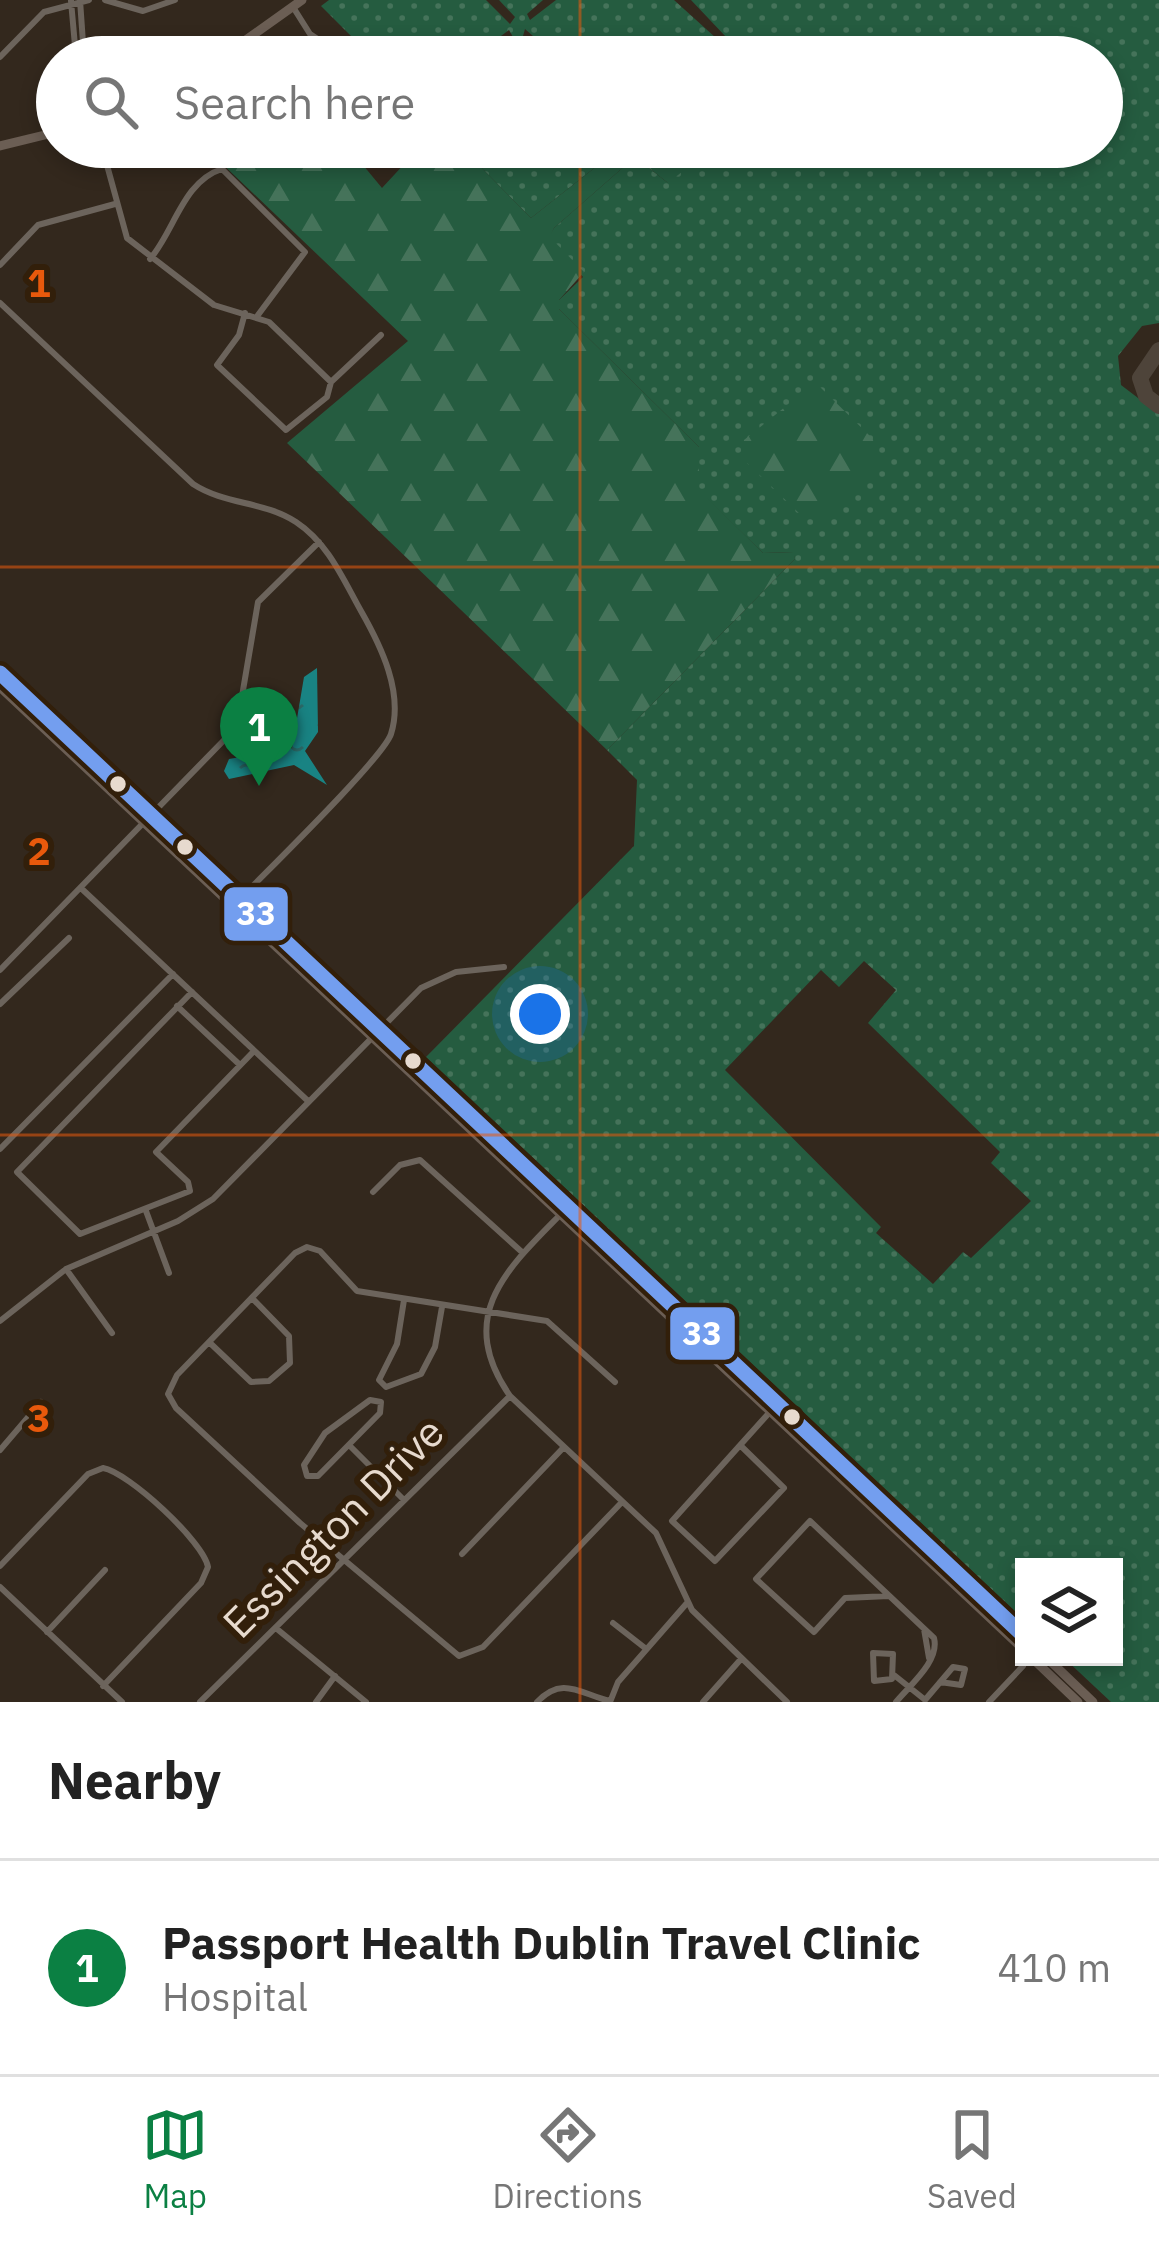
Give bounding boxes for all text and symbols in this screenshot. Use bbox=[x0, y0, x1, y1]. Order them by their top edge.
search box bbox=[36, 36, 1123, 168]
icon: search bbox=[78, 69, 144, 135]
text: Search here bbox=[174, 73, 415, 131]
text: 1 bbox=[27, 257, 51, 308]
pin: 1 bbox=[220, 687, 298, 786]
unlabelled marker bbox=[107, 773, 129, 795]
text: 2 bbox=[27, 825, 51, 876]
unlabelled marker bbox=[174, 836, 196, 858]
line badge: 33 bbox=[222, 885, 290, 943]
text: 33 bbox=[236, 891, 276, 934]
your location bbox=[510, 984, 570, 1044]
unlabelled marker bbox=[402, 1050, 424, 1072]
line badge: 33 bbox=[668, 1305, 737, 1362]
text: 33 bbox=[682, 1311, 722, 1354]
text: 3 bbox=[27, 1392, 51, 1443]
street label: Essington Drive bbox=[211, 1405, 455, 1649]
unlabelled marker bbox=[781, 1406, 803, 1428]
map controls bbox=[1015, 1558, 1123, 1666]
button: layers bbox=[1015, 1558, 1123, 1666]
text: Nearby bbox=[48, 1747, 221, 1813]
text: Passport Health Dublin Travel Clinic bbox=[162, 1913, 921, 1971]
text: 1 bbox=[75, 1942, 99, 1993]
text: 410 m bbox=[998, 1942, 1111, 1993]
text: Hospital bbox=[162, 1971, 308, 2022]
tab: Map bbox=[142, 2102, 208, 2217]
tab: Directions bbox=[493, 2102, 643, 2217]
tab: Saved bbox=[927, 2102, 1017, 2217]

